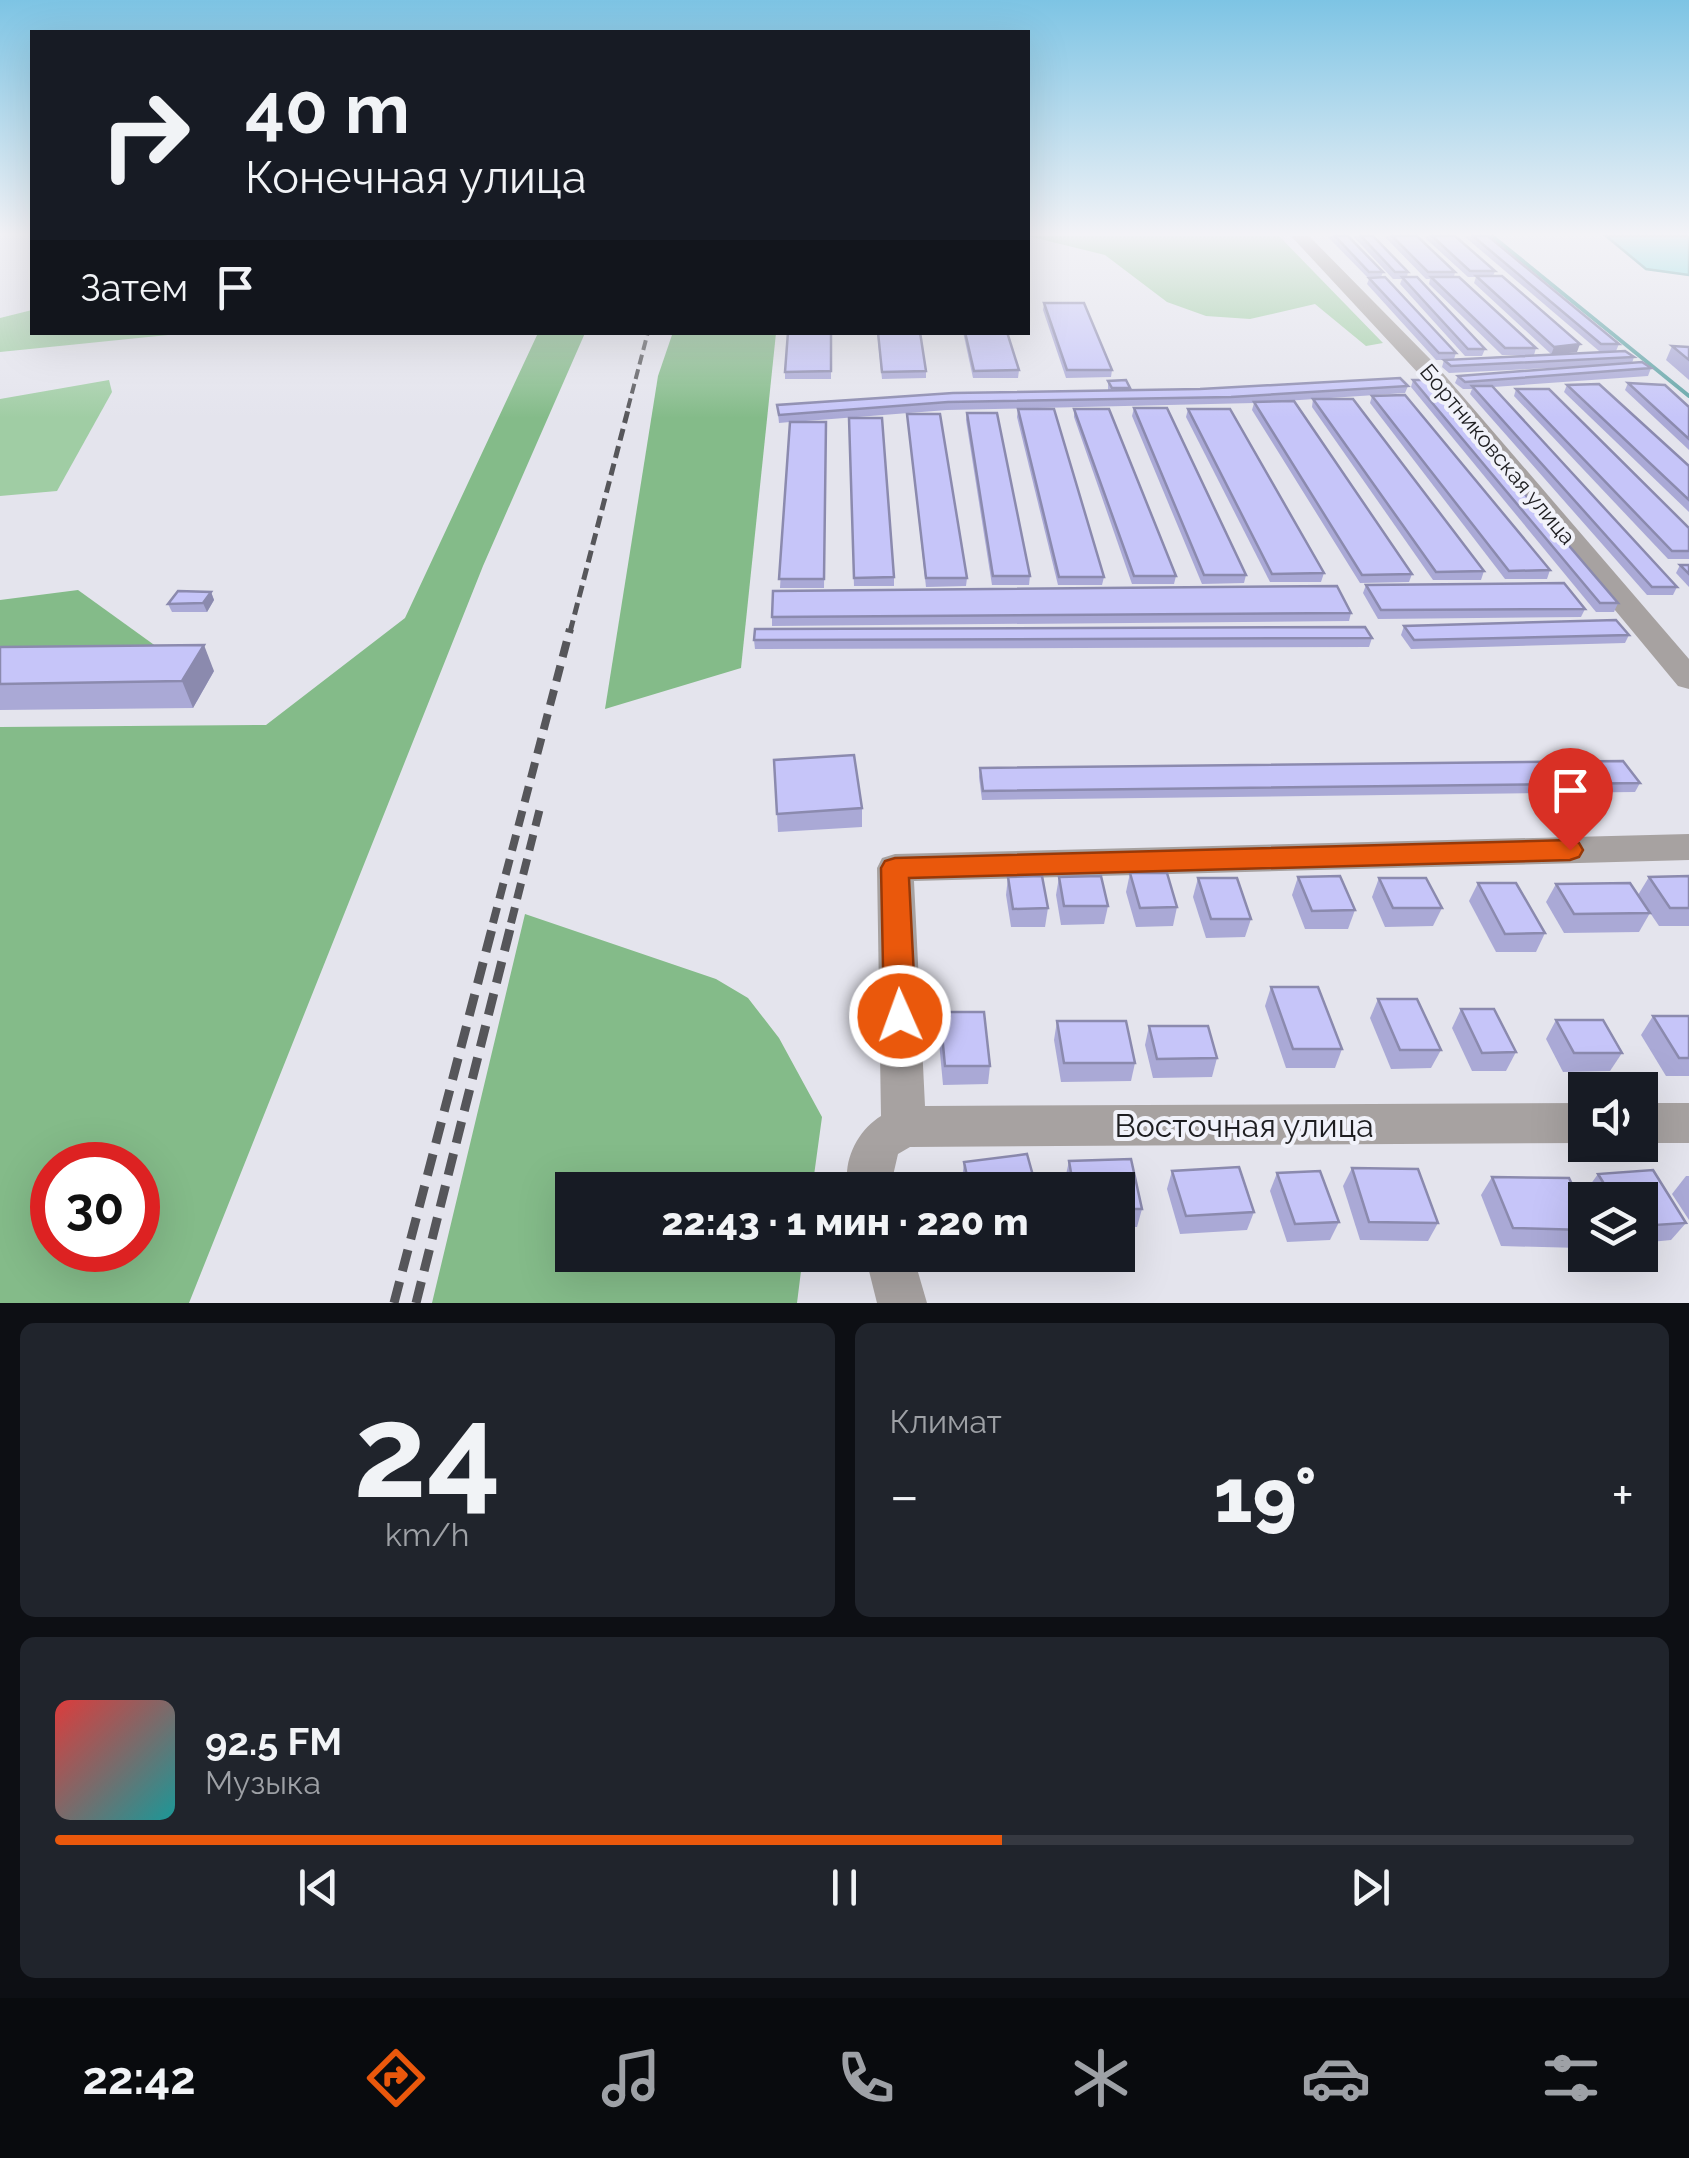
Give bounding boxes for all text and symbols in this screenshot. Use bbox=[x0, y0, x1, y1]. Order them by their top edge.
text: 40 m bbox=[245, 67, 410, 149]
icon: right bbox=[80, 70, 210, 200]
text: Конечная улица bbox=[245, 151, 586, 204]
icon: arrive bbox=[208, 260, 263, 315]
text: Затем bbox=[80, 265, 188, 310]
street label: Бортниковская улица bbox=[1415, 359, 1581, 549]
pin bbox=[1528, 748, 1613, 851]
icon: arrive bbox=[1543, 763, 1598, 818]
position arrow bbox=[848, 964, 952, 1068]
map controls bbox=[1568, 1072, 1658, 1272]
button: sound bbox=[1568, 1072, 1658, 1162]
street label: Восточная улица bbox=[1114, 1107, 1374, 1144]
speed limit sign: 30 bbox=[30, 1142, 160, 1272]
button: layers bbox=[1568, 1182, 1658, 1272]
text: 22:43 · 1 мин · 220 m bbox=[662, 1199, 1028, 1244]
text: 24 bbox=[353, 1375, 501, 1527]
text: Климат bbox=[890, 1403, 1002, 1440]
text: 19° bbox=[1214, 1451, 1317, 1540]
text: − bbox=[890, 1463, 919, 1528]
text: + bbox=[1611, 1463, 1634, 1528]
text: km/h bbox=[385, 1516, 469, 1553]
text: 92.5 FM bbox=[205, 1719, 342, 1764]
text: Музыка bbox=[205, 1764, 321, 1801]
icon: previous bbox=[291, 1860, 346, 1915]
icon: pause bbox=[817, 1860, 872, 1915]
icon: next bbox=[1343, 1860, 1398, 1915]
icon: directions bbox=[361, 2043, 431, 2113]
icon: music bbox=[596, 2043, 666, 2113]
icon: phone bbox=[831, 2043, 901, 2113]
icon: climate bbox=[1066, 2043, 1136, 2113]
icon: car bbox=[1301, 2043, 1371, 2113]
icon: filters bbox=[1536, 2043, 1606, 2113]
text: 22:42 bbox=[83, 2052, 196, 2105]

